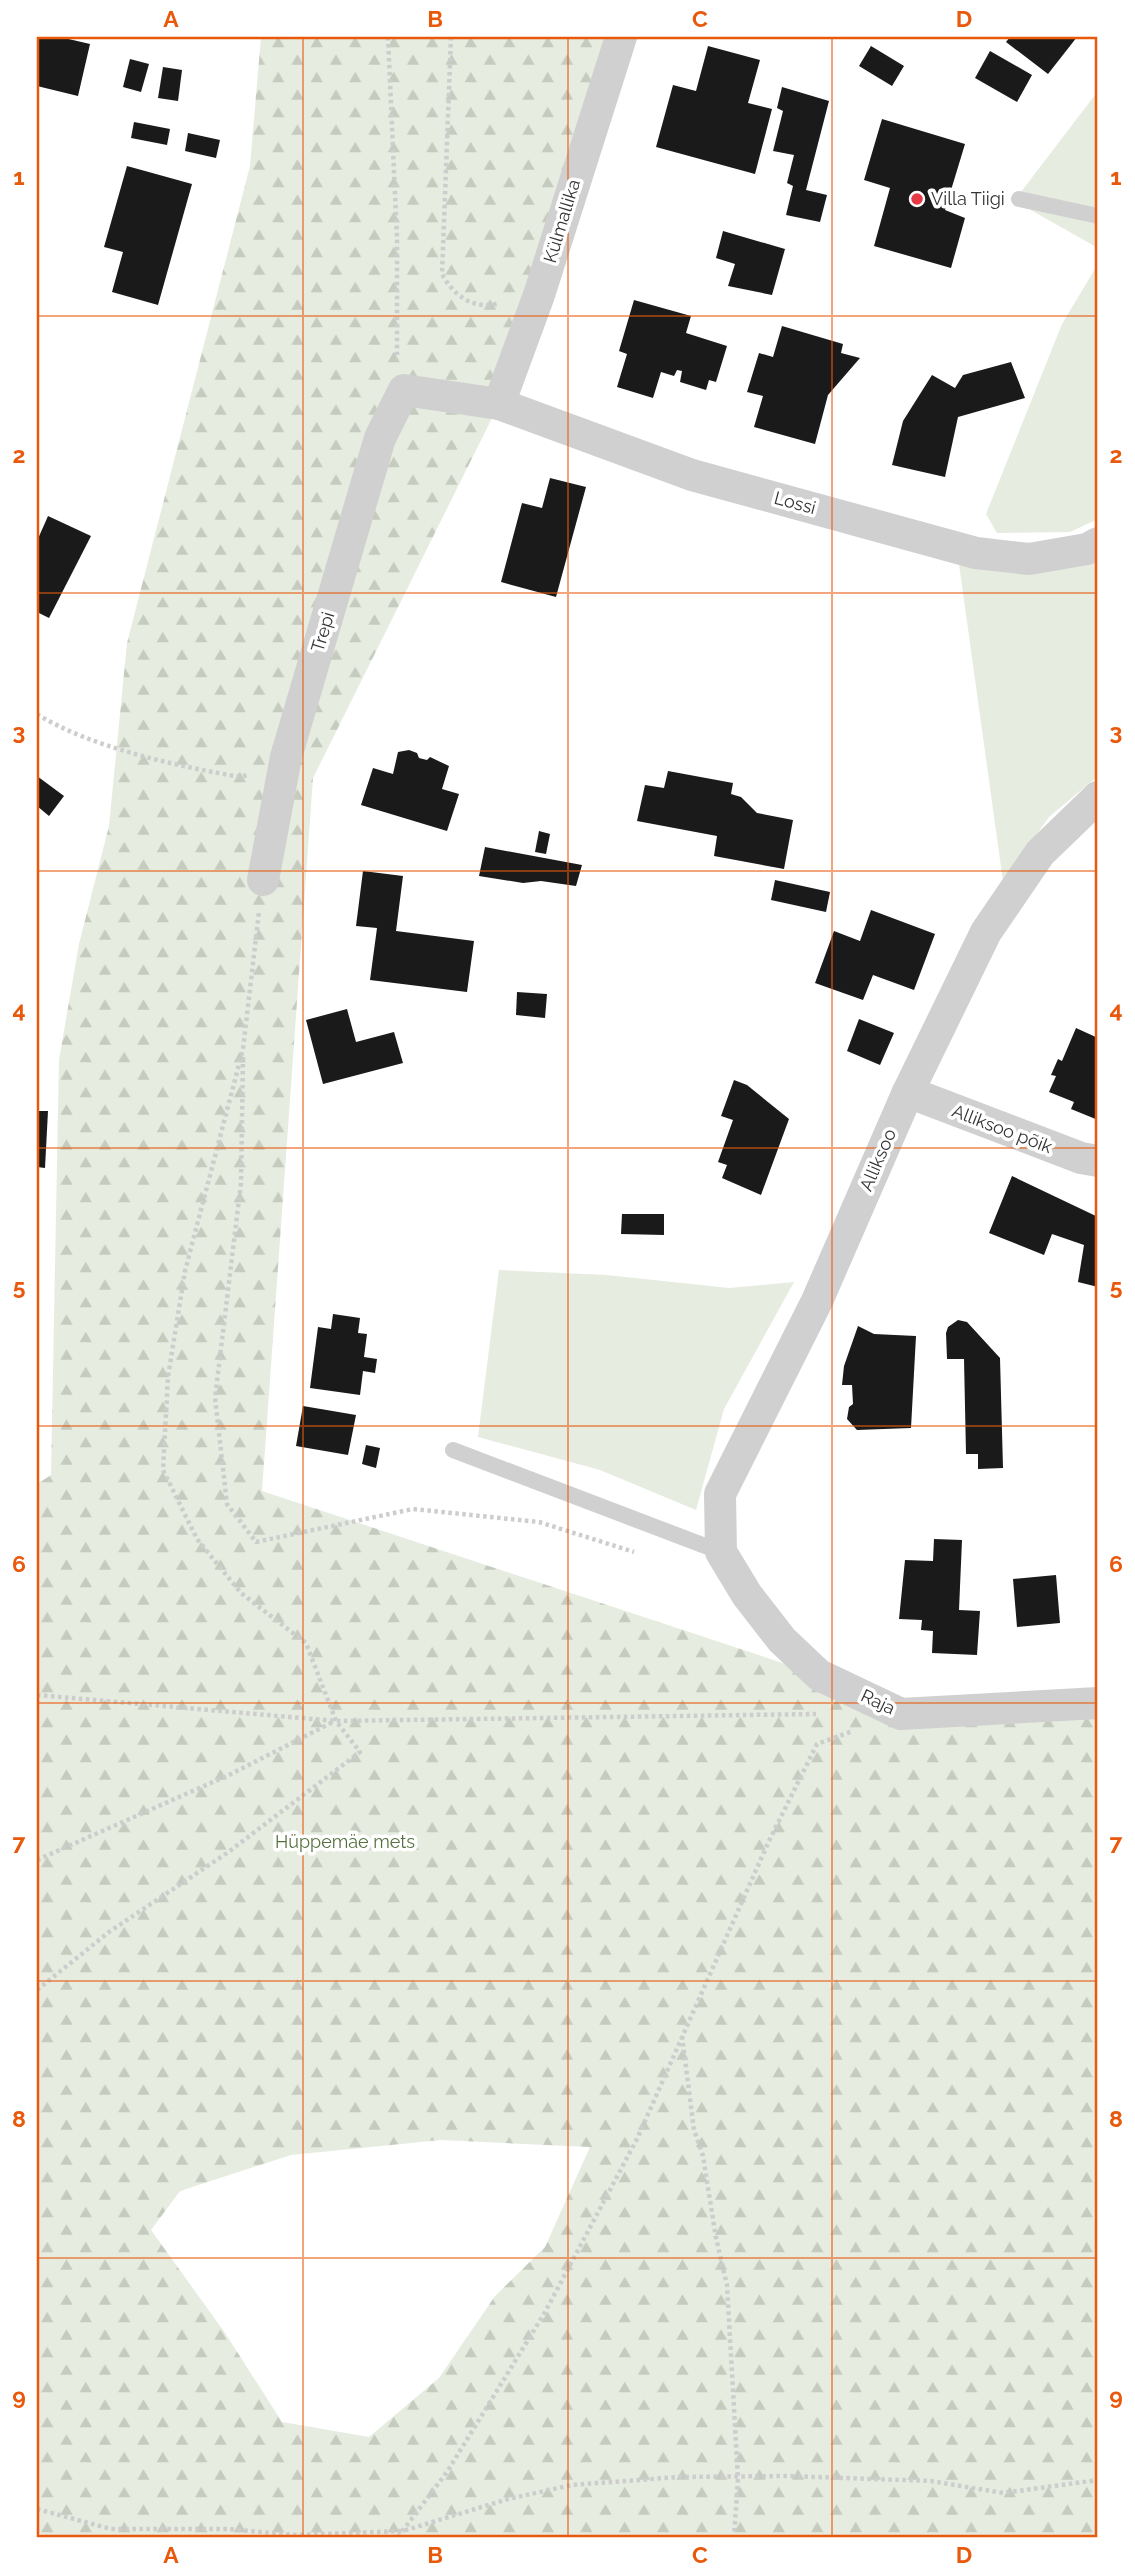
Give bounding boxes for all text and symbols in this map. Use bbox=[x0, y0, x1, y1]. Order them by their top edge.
text: A bbox=[163, 5, 179, 32]
text: B bbox=[427, 5, 443, 32]
text: C bbox=[692, 5, 708, 32]
text: D bbox=[956, 5, 972, 32]
text: 1 bbox=[13, 163, 25, 190]
text: 1 bbox=[1110, 163, 1122, 190]
street label: Külmallika bbox=[539, 177, 584, 265]
place label: Villa Tiigi bbox=[931, 188, 1005, 209]
marker: Villa Tiigi bbox=[909, 191, 925, 207]
text: 2 bbox=[13, 441, 25, 468]
text: 2 bbox=[1110, 441, 1122, 468]
street label: Lossi bbox=[772, 487, 818, 518]
street label: Trepi bbox=[306, 609, 339, 655]
text: 3 bbox=[13, 718, 25, 745]
text: 3 bbox=[1110, 718, 1122, 745]
text: 4 bbox=[12, 996, 26, 1023]
text: 4 bbox=[1109, 996, 1123, 1023]
street label: Alliksoo põik bbox=[949, 1100, 1056, 1157]
street label: Alliksoo bbox=[855, 1125, 900, 1194]
text: 5 bbox=[13, 1273, 26, 1300]
text: 5 bbox=[1110, 1273, 1123, 1300]
text: 6 bbox=[12, 1550, 26, 1577]
text: 6 bbox=[1109, 1550, 1123, 1577]
street label: Raja bbox=[858, 1685, 899, 1719]
text: 7 bbox=[13, 1828, 26, 1855]
text: 7 bbox=[1110, 1828, 1123, 1855]
park label: Hüppemäe mets bbox=[275, 1831, 415, 1852]
text: 8 bbox=[12, 2105, 26, 2132]
text: 8 bbox=[1109, 2105, 1123, 2132]
text: 9 bbox=[12, 2383, 26, 2410]
text: 9 bbox=[1109, 2383, 1123, 2410]
text: A bbox=[163, 2541, 179, 2568]
text: B bbox=[427, 2541, 443, 2568]
text: C bbox=[692, 2541, 708, 2568]
text: D bbox=[956, 2541, 972, 2568]

